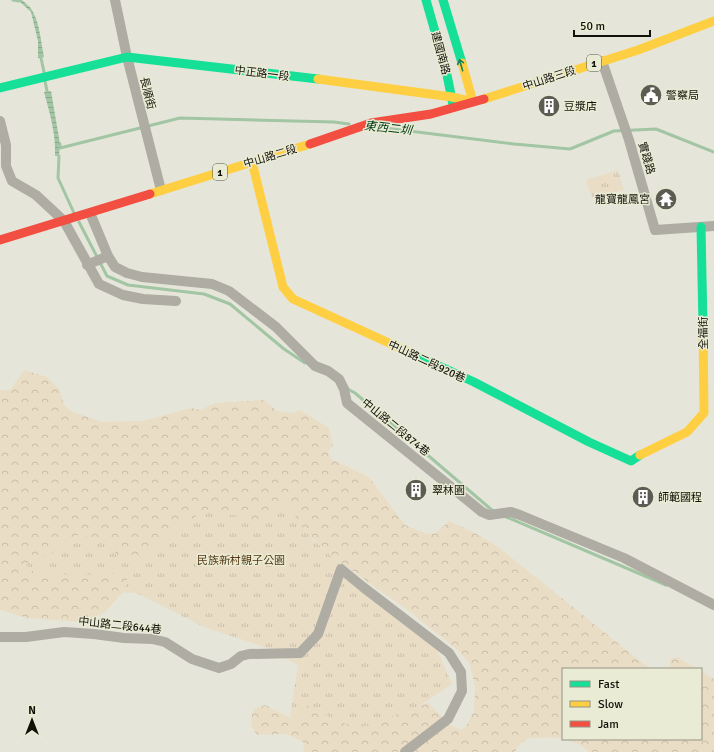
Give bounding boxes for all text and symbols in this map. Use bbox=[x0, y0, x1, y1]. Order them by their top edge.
scale bar bbox=[574, 12, 650, 38]
text: 50 m bbox=[580, 19, 605, 34]
street label: 建國南路 bbox=[429, 30, 452, 76]
road number: 1 bbox=[587, 55, 601, 71]
one-way arrow bbox=[457, 58, 465, 71]
street label: 中正路一段 bbox=[234, 64, 290, 83]
street label: 中山路三段 bbox=[521, 64, 577, 93]
street label: 長順街 bbox=[137, 76, 158, 111]
public building icon: 警察局 bbox=[638, 82, 664, 108]
place label: 警察局 bbox=[666, 89, 699, 102]
building icon: 豆漿店 bbox=[536, 93, 562, 119]
place label: 豆漿店 bbox=[564, 100, 597, 113]
water label: 東西二圳 bbox=[363, 119, 415, 139]
street label: 實踐路 bbox=[636, 140, 657, 176]
street label: 中山路二段 bbox=[242, 142, 298, 171]
road number: 1 bbox=[213, 164, 227, 180]
temple icon: 龍寶龍鳳宮 bbox=[653, 186, 679, 212]
place label: 龍寶龍鳳宮 bbox=[595, 193, 650, 206]
street label: 全福街 bbox=[697, 316, 710, 350]
street label: 中山路二段920巷 bbox=[386, 338, 468, 385]
street label: 中山路二段874巷 bbox=[359, 396, 432, 459]
building icon: 翠林園 bbox=[403, 477, 429, 503]
place label: 翠林園 bbox=[432, 484, 465, 497]
building icon: 師範國程 bbox=[630, 484, 656, 510]
place label: 師範國程 bbox=[658, 491, 702, 504]
park label: 民族新村親子公園 bbox=[197, 554, 285, 567]
street label: 中山路二段644巷 bbox=[78, 615, 162, 636]
legend bbox=[562, 668, 702, 740]
text: Fast bbox=[598, 677, 619, 692]
text: Slow bbox=[598, 697, 623, 712]
north arrow bbox=[12, 700, 52, 740]
text: N bbox=[28, 704, 36, 717]
text: Jam bbox=[598, 717, 619, 732]

